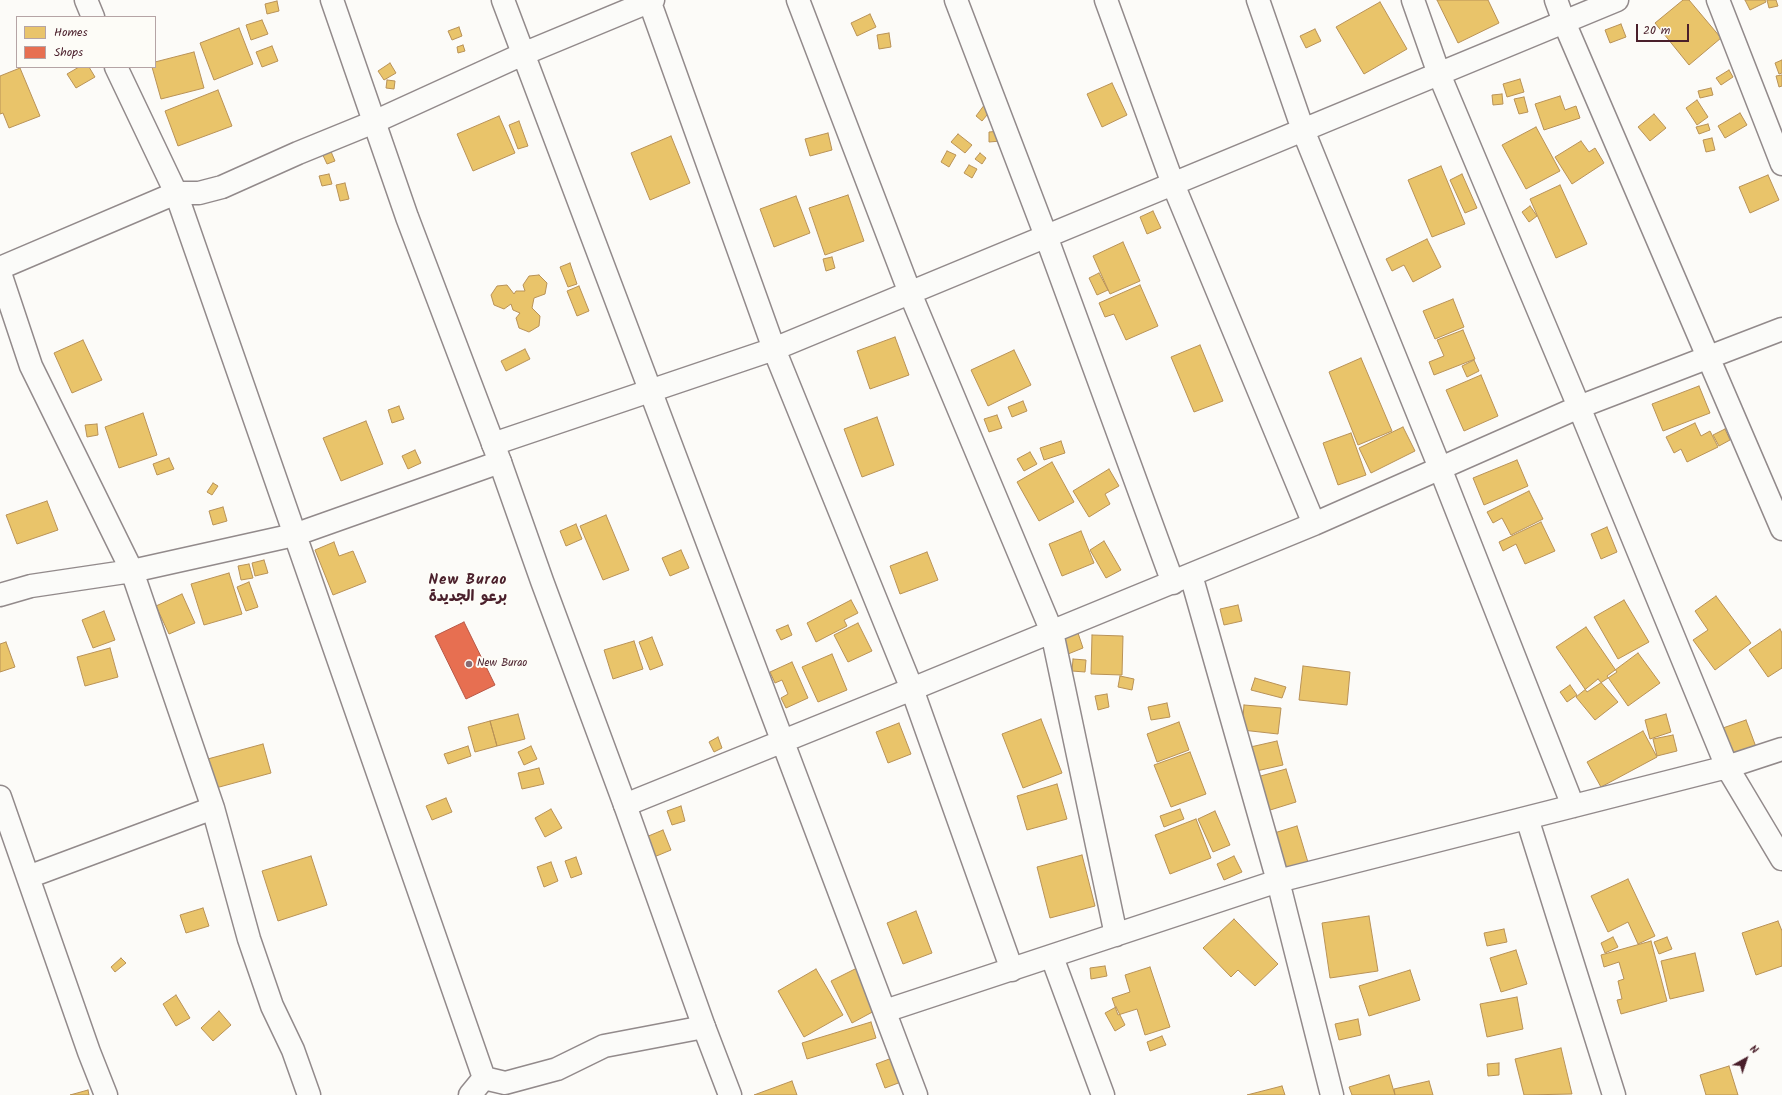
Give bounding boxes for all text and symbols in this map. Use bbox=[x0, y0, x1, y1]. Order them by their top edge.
legend bbox=[16, 16, 156, 68]
scale bar bbox=[1638, 16, 1691, 42]
text: 20 m bbox=[1643, 21, 1670, 40]
text: Homes bbox=[54, 23, 88, 42]
text: Shops bbox=[54, 43, 83, 62]
district label: New Burao برعو الجديدة bbox=[428, 572, 508, 607]
place label: New Burao bbox=[477, 657, 527, 671]
marker: New Burao bbox=[464, 659, 474, 669]
north arrow bbox=[1726, 1039, 1766, 1079]
text: N bbox=[1745, 1041, 1762, 1059]

